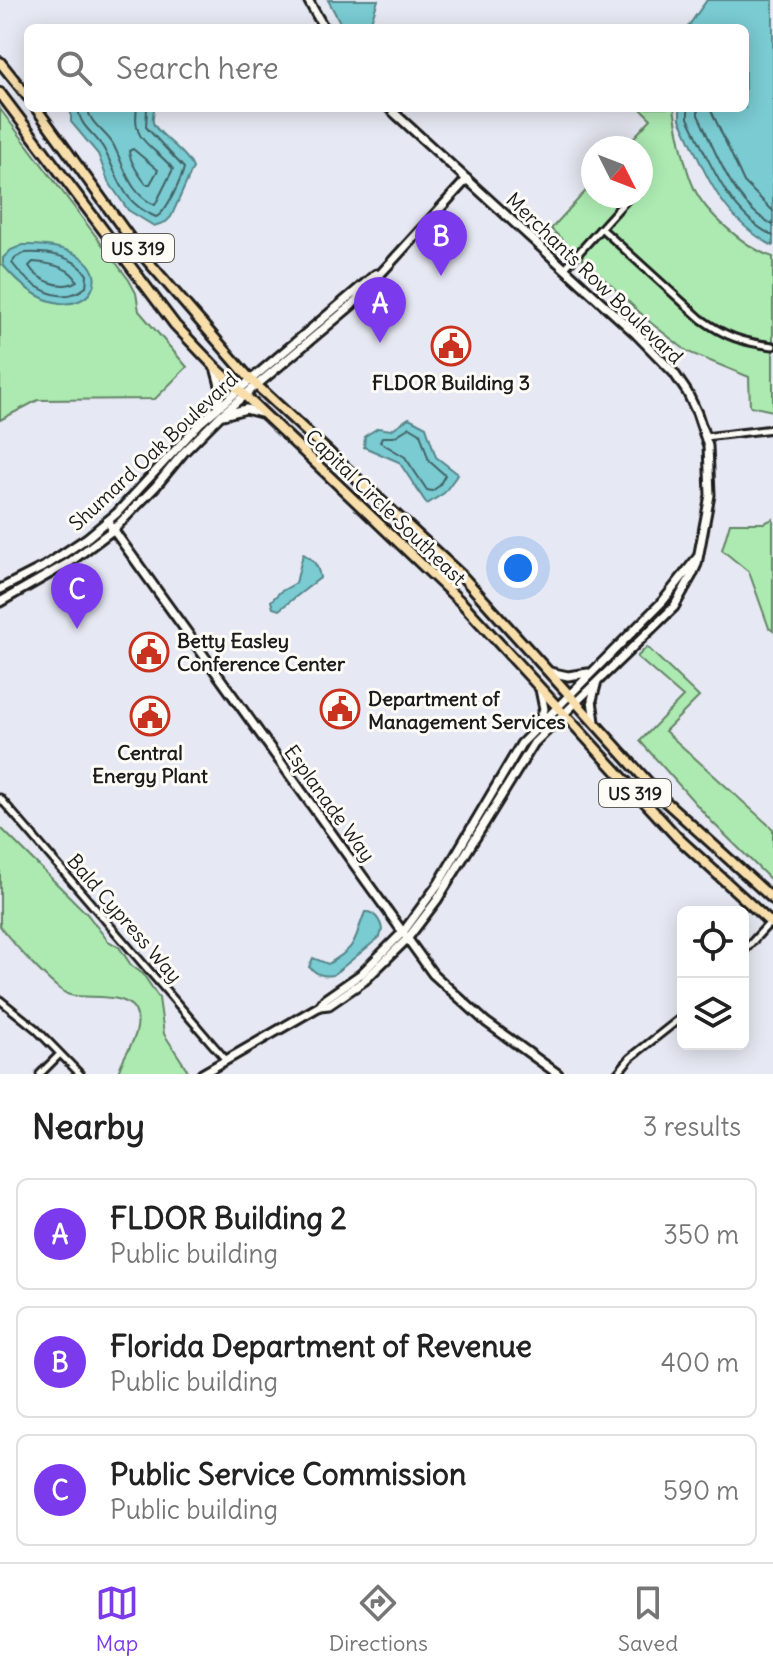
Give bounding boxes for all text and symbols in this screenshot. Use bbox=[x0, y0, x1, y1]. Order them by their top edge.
search box bbox=[24, 24, 749, 112]
icon: search bbox=[52, 46, 96, 90]
text: Search here bbox=[116, 49, 279, 87]
north arrow bbox=[581, 136, 653, 208]
street label: Merchants Row Boulevard bbox=[501, 187, 689, 369]
pin: B bbox=[415, 210, 467, 276]
road number: US 319 bbox=[102, 234, 174, 262]
pin: A bbox=[354, 277, 406, 343]
public building icon: FLDOR Building 3 bbox=[430, 325, 472, 367]
street label: Shumard Oak Boulevard bbox=[63, 366, 243, 536]
place label: FLDOR Building 3 bbox=[372, 370, 530, 395]
street label: Capital Circle Southeast bbox=[300, 424, 472, 590]
your location bbox=[498, 548, 538, 588]
pin: C bbox=[51, 563, 103, 629]
place label: Betty Easley Conference Center bbox=[177, 628, 346, 676]
public building icon: Betty Easley Conference Center bbox=[128, 631, 170, 673]
place label: Department of Management Services bbox=[368, 686, 566, 734]
public building icon: Department of Management Services bbox=[319, 688, 361, 730]
public building icon: Central Energy Plant bbox=[129, 695, 171, 737]
place label: Central Energy Plant bbox=[92, 740, 208, 788]
street label: Esplanade Way bbox=[279, 740, 381, 866]
road number: US 319 bbox=[599, 779, 671, 807]
street label: Bald Cypress Way bbox=[62, 848, 188, 988]
map controls bbox=[677, 906, 749, 1050]
button: locate bbox=[677, 906, 749, 978]
button: layers bbox=[677, 978, 749, 1050]
text: Nearby bbox=[32, 1105, 145, 1148]
text: 3 results bbox=[643, 1110, 741, 1143]
text: FLDOR Building 2 bbox=[110, 1199, 347, 1237]
text: A bbox=[52, 1218, 68, 1251]
text: 350 m bbox=[663, 1218, 739, 1251]
text: Public building bbox=[110, 1237, 278, 1270]
text: Florida Department of Revenue bbox=[110, 1327, 532, 1365]
text: B bbox=[51, 1346, 69, 1379]
text: 400 m bbox=[661, 1346, 739, 1379]
text: Public building bbox=[110, 1365, 278, 1398]
text: Public Service Commission bbox=[110, 1455, 466, 1493]
text: C bbox=[51, 1474, 69, 1507]
text: 590 m bbox=[663, 1474, 739, 1507]
text: Public building bbox=[110, 1493, 278, 1526]
tab: Map bbox=[95, 1581, 139, 1657]
tab: Directions bbox=[329, 1581, 428, 1657]
tab: Saved bbox=[618, 1581, 678, 1657]

